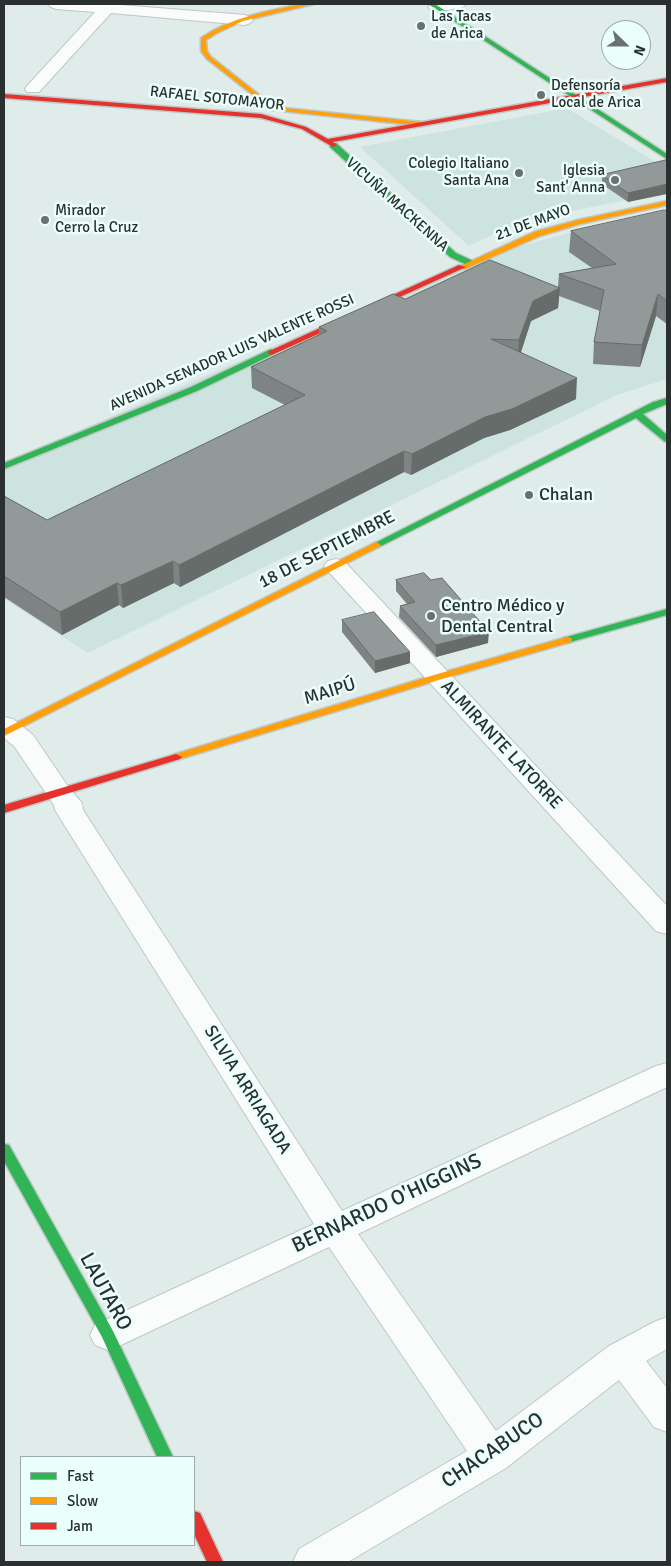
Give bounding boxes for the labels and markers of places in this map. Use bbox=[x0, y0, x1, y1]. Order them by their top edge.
place label: Las Tacas de Arica bbox=[431, 8, 491, 43]
marker: Las Tacas de Arica bbox=[415, 20, 427, 32]
place label: Defensoría Local de Arica bbox=[551, 77, 641, 112]
marker: Defensoría Local de Arica bbox=[535, 89, 547, 101]
place label: Colegio Italiano Santa Ana bbox=[408, 155, 509, 190]
place label: Iglesia Sant' Anna bbox=[536, 162, 605, 197]
marker: Colegio Italiano Santa Ana bbox=[513, 167, 525, 179]
marker: Iglesia Sant' Anna bbox=[609, 174, 621, 186]
place label: Mirador Cerro la Cruz bbox=[55, 202, 138, 237]
marker: Mirador Cerro la Cruz bbox=[39, 214, 51, 226]
place label: Chalan bbox=[539, 484, 593, 506]
marker: Chalan bbox=[523, 489, 535, 501]
place label: Centro Médico y Dental Central bbox=[441, 595, 564, 638]
marker: Centro Médico y Dental Central bbox=[425, 610, 437, 622]

